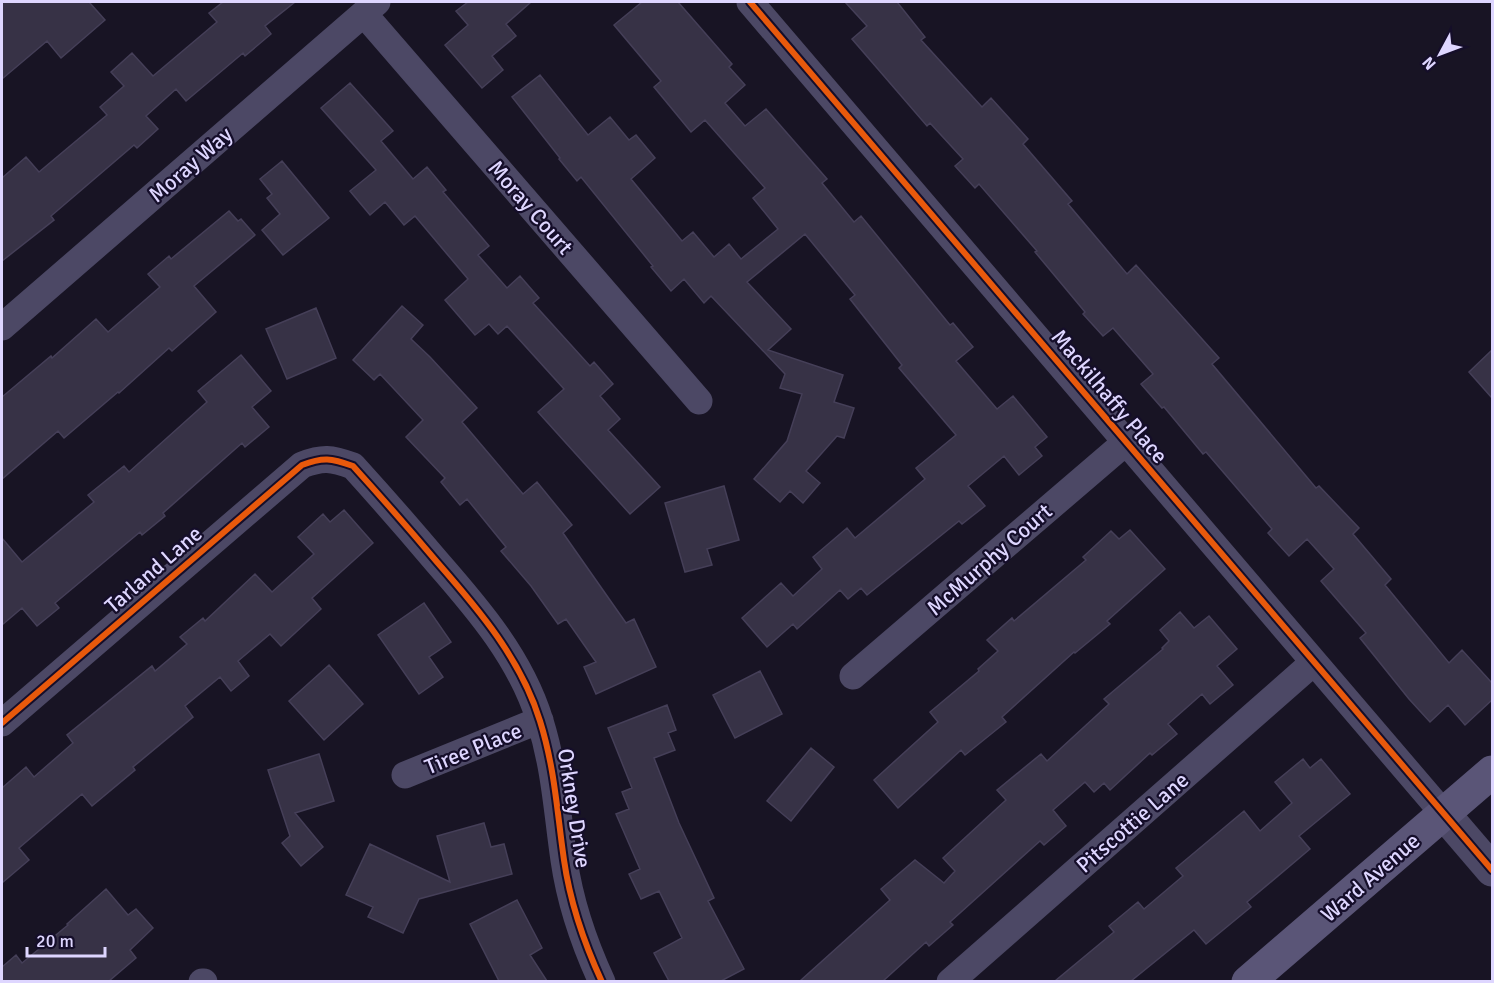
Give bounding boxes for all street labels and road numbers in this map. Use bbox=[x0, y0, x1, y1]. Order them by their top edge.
street label: Moray Way bbox=[143, 120, 238, 208]
street label: Moray Court bbox=[482, 155, 579, 260]
street label: Mackilhaffy Place bbox=[1046, 324, 1174, 469]
street label: McMurphy Court bbox=[921, 497, 1058, 621]
street label: Tarland Lane bbox=[99, 520, 207, 619]
street label: Tiree Place bbox=[421, 717, 526, 780]
street label: Orkney Drive bbox=[552, 746, 597, 870]
street label: Pitscottie Lane bbox=[1071, 766, 1194, 878]
street label: Ward Avenue bbox=[1315, 827, 1425, 928]

